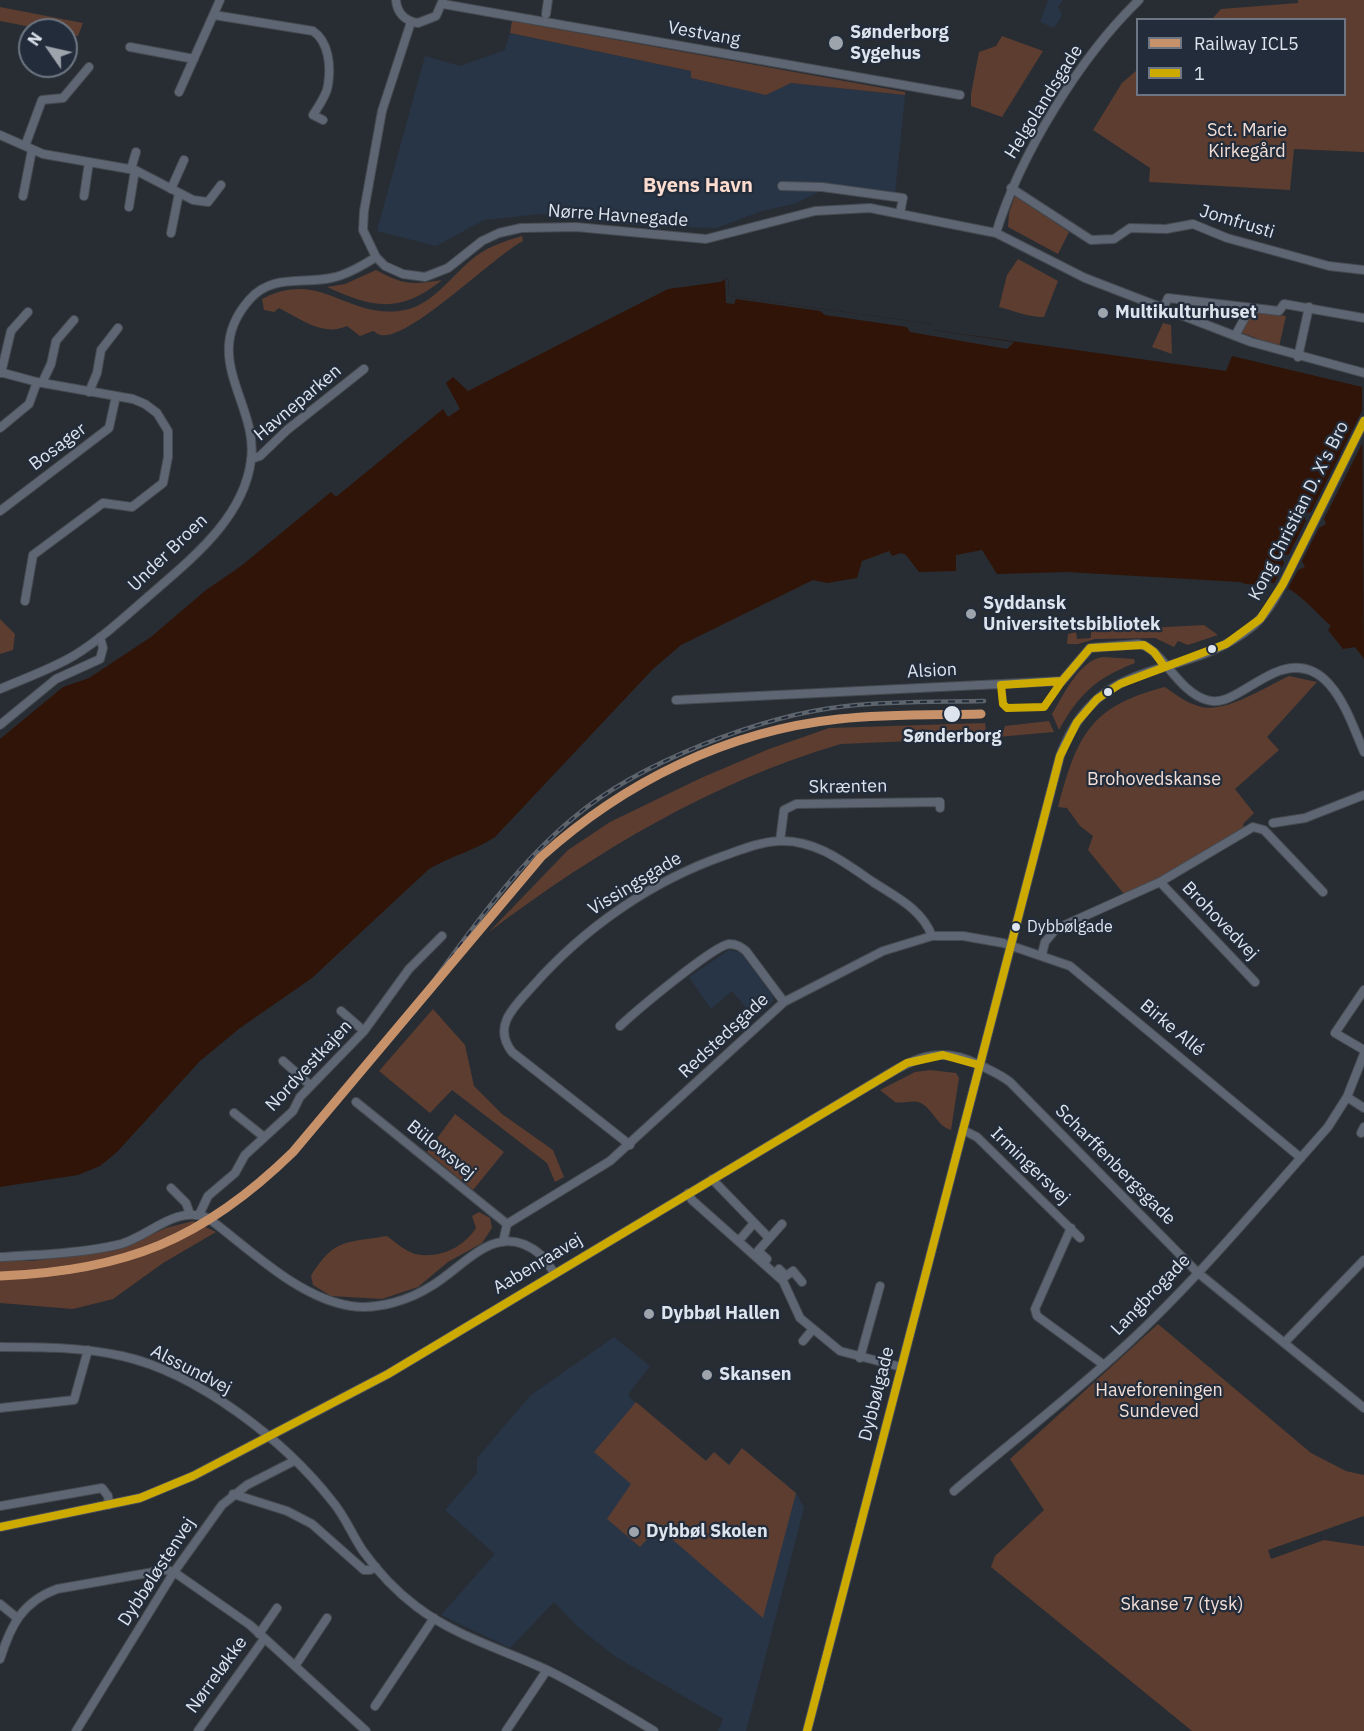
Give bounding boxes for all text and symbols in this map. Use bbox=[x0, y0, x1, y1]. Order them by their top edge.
street label: Vestvang bbox=[666, 17, 742, 51]
north arrow bbox=[18, 18, 78, 78]
legend bbox=[1136, 18, 1346, 96]
place label: Sønderborg Sygehus bbox=[850, 22, 949, 64]
text: N bbox=[23, 29, 46, 49]
text: Railway ICL5 bbox=[1194, 32, 1299, 55]
marker: Sønderborg Sygehus bbox=[827, 34, 845, 52]
street label: Helgolandsgade bbox=[1000, 41, 1088, 163]
text: 1 bbox=[1194, 62, 1205, 85]
park label: Sct. Marie Kirkegård bbox=[1207, 120, 1287, 162]
district label: Byens Havn bbox=[643, 174, 753, 198]
street label: Nørre Havnegade bbox=[547, 200, 689, 232]
street label: Jomfrusti bbox=[1197, 200, 1277, 244]
place label: Multikulturhuset bbox=[1115, 302, 1257, 324]
marker: Multikulturhuset bbox=[1096, 306, 1110, 320]
street label: Havneparken bbox=[250, 360, 346, 446]
street label: Bosager bbox=[25, 418, 91, 476]
street label: Kong Christian D. X's Bro bbox=[1244, 418, 1354, 604]
street label: Under Broen bbox=[124, 510, 212, 596]
place label: Syddansk Universitetsbibliotek bbox=[983, 593, 1160, 636]
marker: Syddansk Universitetsbibliotek bbox=[964, 607, 978, 621]
unlabelled marker bbox=[1206, 643, 1218, 655]
street label: Alsion bbox=[906, 659, 958, 683]
unlabelled marker bbox=[1102, 686, 1114, 698]
marker: Sønderborg bbox=[942, 704, 962, 724]
place label: Sønderborg bbox=[903, 726, 1001, 748]
park label: Brohovedskanse bbox=[1087, 769, 1221, 791]
street label: Skrænten bbox=[809, 776, 887, 798]
street label: Vissingsgade bbox=[584, 848, 686, 920]
street label: Brohovedvej bbox=[1177, 877, 1263, 965]
place label: Dybbølgade bbox=[1027, 917, 1113, 937]
marker: Dybbølgade bbox=[1010, 921, 1022, 933]
street label: Redstedsgade bbox=[675, 989, 773, 1083]
street label: Birke Allé bbox=[1135, 995, 1209, 1061]
street label: Nordvestkajen bbox=[261, 1016, 357, 1116]
street label: Scharffenbergsgade bbox=[1050, 1100, 1180, 1230]
street label: Bülowsvej bbox=[402, 1116, 480, 1184]
street label: Irmingersvej bbox=[986, 1123, 1074, 1209]
street label: Aabenraavej bbox=[489, 1229, 587, 1299]
street label: Langbrogade bbox=[1107, 1250, 1195, 1340]
place label: Dybbøl Hallen bbox=[661, 1303, 780, 1325]
marker: Dybbøl Hallen bbox=[642, 1307, 656, 1321]
street label: Alssundvej bbox=[147, 1340, 235, 1400]
street label: Dybbølgade bbox=[855, 1345, 899, 1443]
place label: Skansen bbox=[719, 1364, 792, 1386]
marker: Skansen bbox=[700, 1368, 714, 1382]
park label: Haveforeningen Sundeved bbox=[1095, 1380, 1223, 1422]
street label: Dybbøløstenvej bbox=[114, 1514, 200, 1630]
place label: Dybbøl Skolen bbox=[646, 1521, 768, 1543]
marker: Dybbøl Skolen bbox=[627, 1525, 641, 1539]
park label: Skanse 7 (tysk) bbox=[1120, 1594, 1244, 1616]
street label: Nørreløkke bbox=[182, 1632, 252, 1718]

